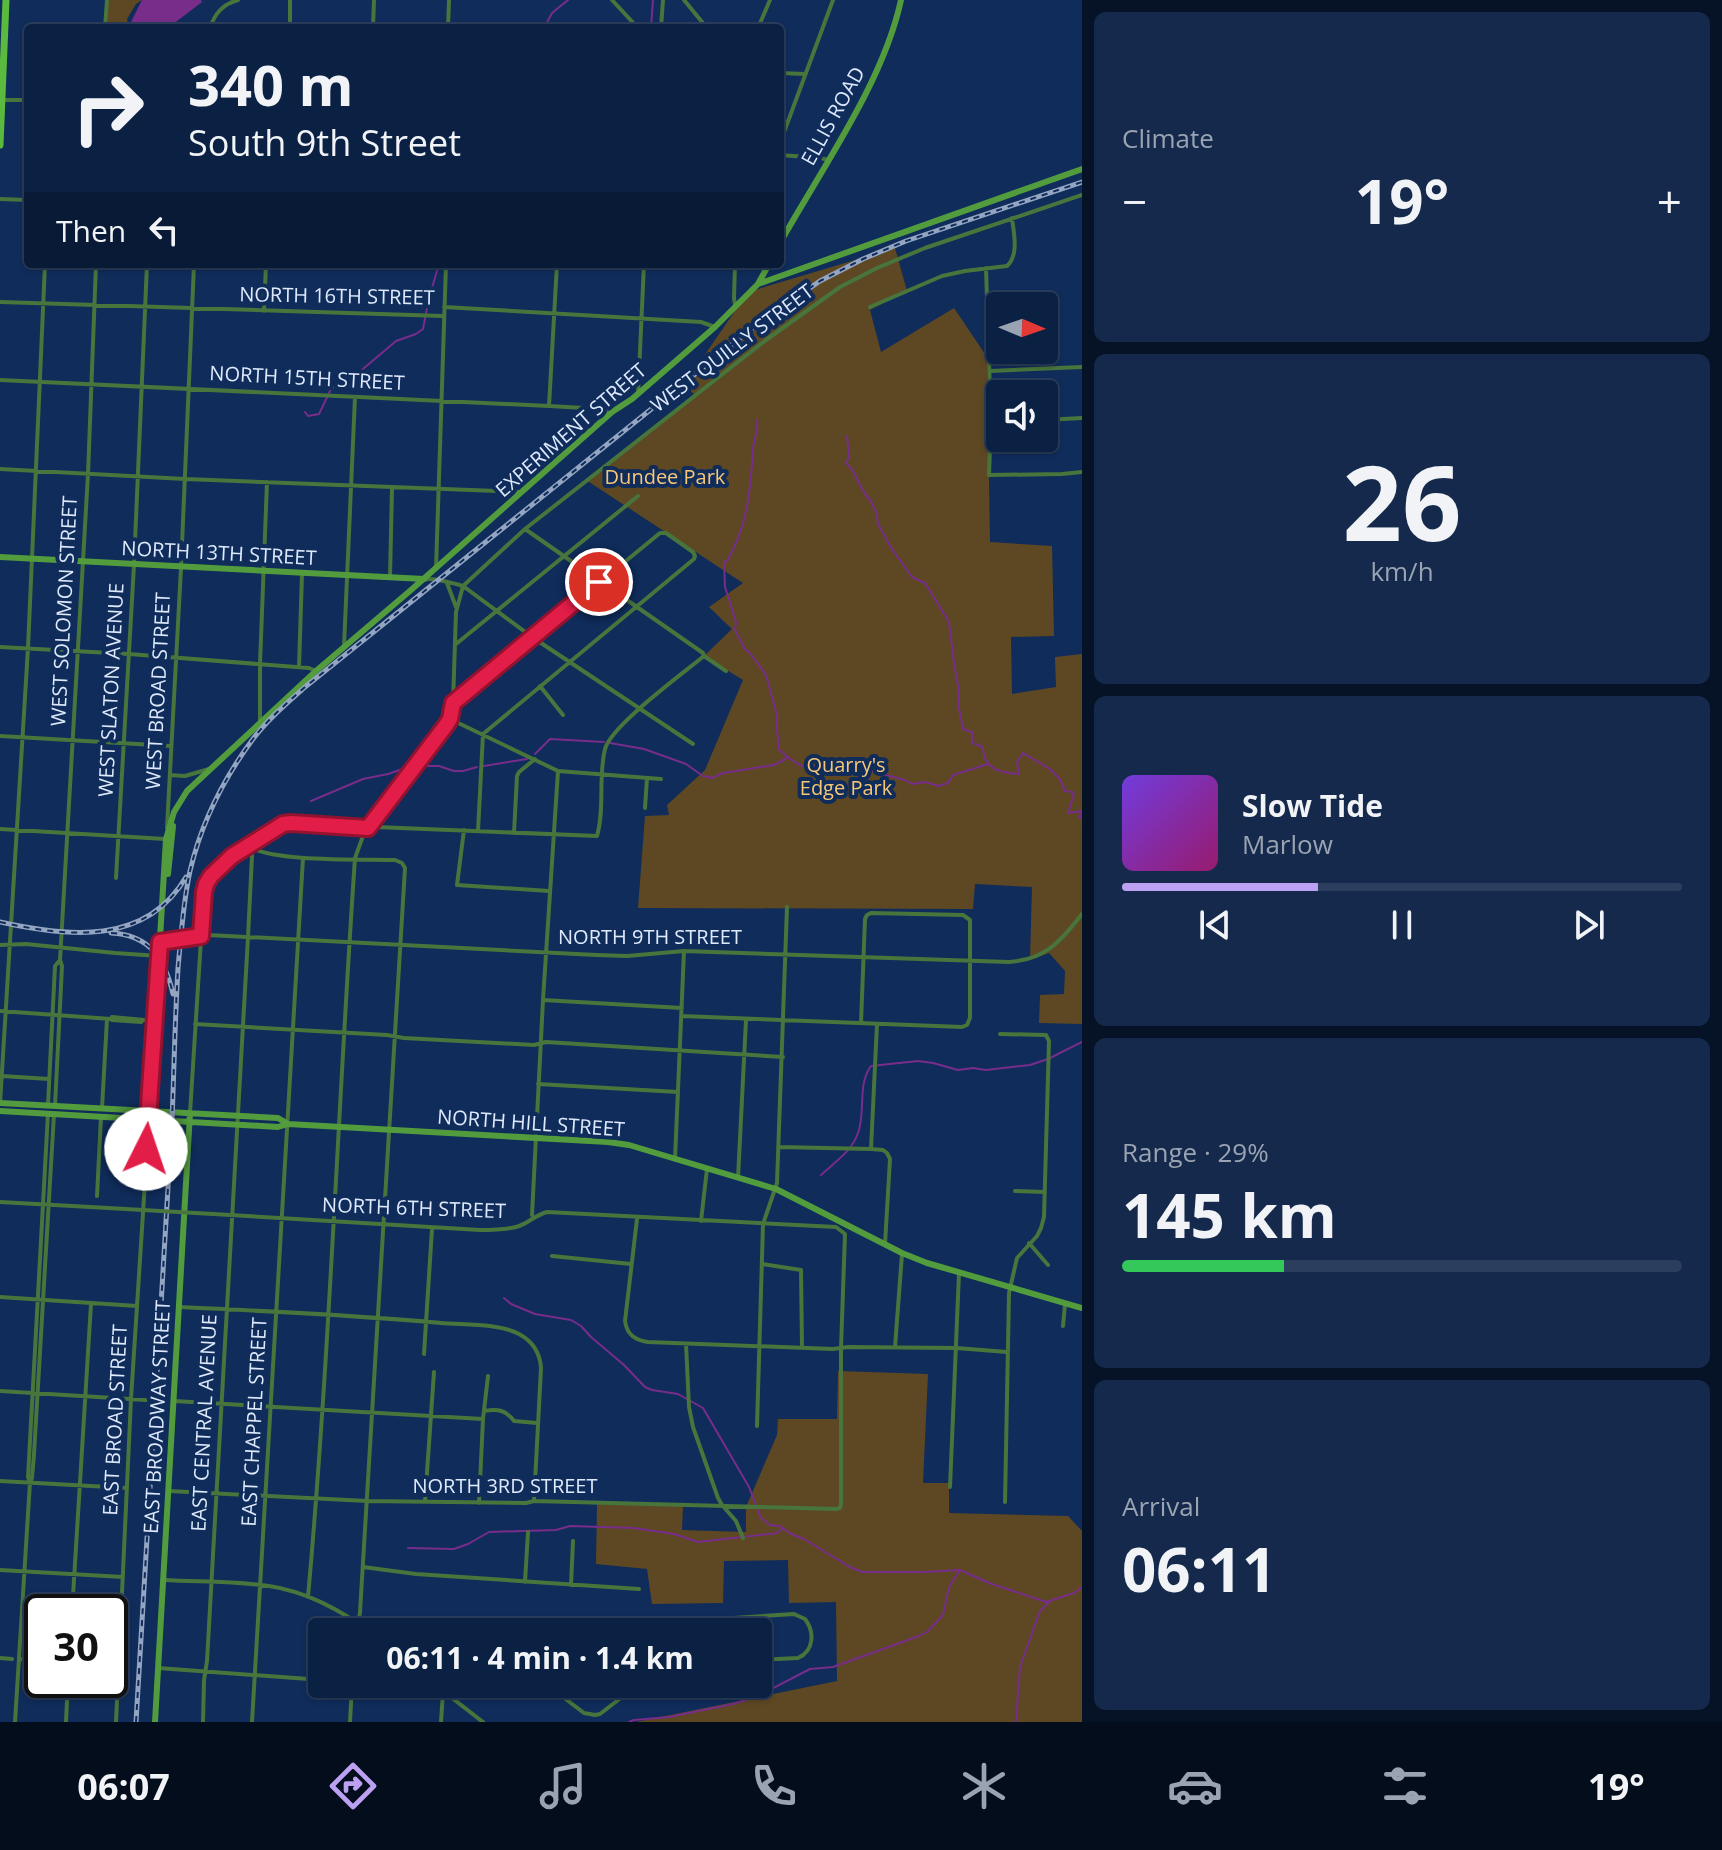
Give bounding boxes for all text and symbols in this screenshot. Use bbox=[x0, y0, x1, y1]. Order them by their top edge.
text: 340 m bbox=[188, 46, 354, 122]
icon: right bbox=[56, 56, 160, 160]
street label: ELLIS ROAD bbox=[794, 62, 871, 170]
text: South 9th Street bbox=[188, 118, 461, 167]
text: Climate bbox=[1122, 120, 1214, 156]
text: 19° bbox=[1355, 160, 1449, 242]
text: − bbox=[1122, 171, 1147, 231]
text: + bbox=[1657, 171, 1682, 231]
icon: left bbox=[142, 208, 186, 252]
text: Then bbox=[56, 210, 126, 251]
street label: WEST QUILLY STREET bbox=[645, 277, 819, 418]
street label: NORTH 16TH STREET bbox=[239, 280, 435, 311]
north arrow bbox=[986, 292, 1058, 364]
map controls bbox=[986, 292, 1058, 452]
street label: EXPERIMENT STREET bbox=[489, 357, 652, 503]
street label: NORTH 15TH STREET bbox=[209, 359, 405, 396]
button: sound bbox=[986, 380, 1058, 452]
text: 26 bbox=[1343, 430, 1461, 571]
park label: Dundee Park bbox=[605, 463, 726, 490]
street label: WEST SOLOMON STREET bbox=[44, 495, 83, 727]
street label: NORTH 13TH STREET bbox=[121, 534, 317, 571]
pin bbox=[565, 548, 633, 616]
text: km/h bbox=[1370, 553, 1434, 589]
icon: arrive bbox=[577, 560, 621, 604]
street label: WEST SLATON AVENUE bbox=[91, 582, 130, 798]
street label: WEST BROAD STREET bbox=[139, 592, 176, 790]
park label: Quarry's Edge Park bbox=[800, 751, 893, 801]
text: Slow Tide bbox=[1242, 785, 1383, 826]
text: Marlow bbox=[1242, 826, 1333, 862]
icon: previous bbox=[1193, 903, 1237, 947]
icon: pause bbox=[1380, 903, 1424, 947]
icon: next bbox=[1567, 903, 1611, 947]
street label: NORTH 9TH STREET bbox=[558, 923, 742, 950]
street label: NORTH HILL STREET bbox=[436, 1102, 626, 1143]
position arrow bbox=[104, 1107, 188, 1191]
text: Range · 29% bbox=[1122, 1134, 1269, 1170]
text: 145 km bbox=[1122, 1174, 1337, 1256]
street label: NORTH 6TH STREET bbox=[322, 1191, 506, 1224]
street label: EAST BROADWAY STREET bbox=[137, 1299, 176, 1535]
street label: EAST CENTRAL AVENUE bbox=[184, 1314, 223, 1532]
street label: EAST CHAPPEL STREET bbox=[235, 1317, 272, 1527]
street label: EAST BROAD STREET bbox=[96, 1324, 133, 1516]
street label: NORTH 3RD STREET bbox=[413, 1472, 597, 1499]
text: Arrival bbox=[1122, 1488, 1200, 1524]
text: 06:11 bbox=[1122, 1528, 1276, 1610]
speed limit sign: 30 bbox=[24, 1594, 128, 1698]
text: 06:11 · 4 min · 1.4 km bbox=[386, 1637, 694, 1678]
icon: directions bbox=[325, 1758, 381, 1814]
icon: music bbox=[535, 1758, 591, 1814]
icon: phone bbox=[746, 1758, 802, 1814]
icon: climate bbox=[956, 1758, 1012, 1814]
icon: car bbox=[1167, 1758, 1223, 1814]
icon: filters bbox=[1377, 1758, 1433, 1814]
text: 06:07 bbox=[77, 1762, 170, 1811]
text: 19° bbox=[1588, 1762, 1645, 1811]

